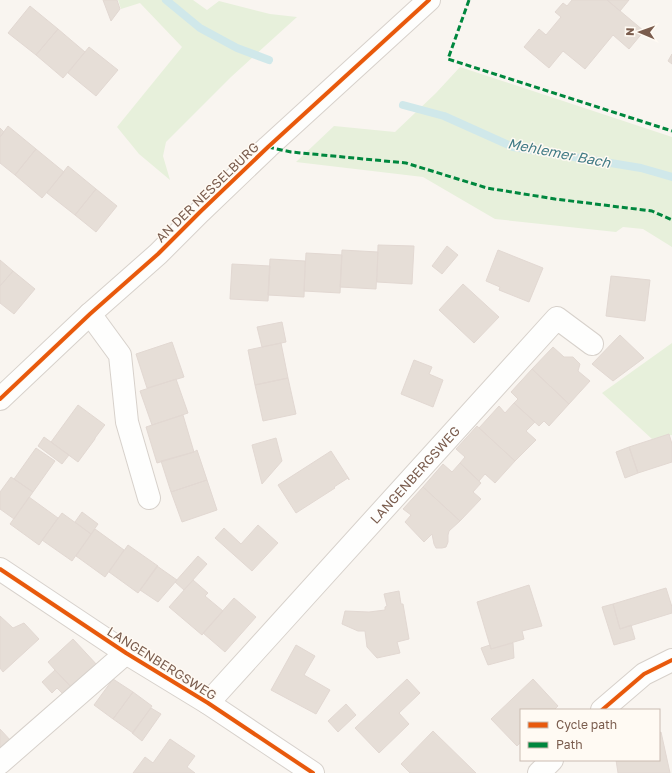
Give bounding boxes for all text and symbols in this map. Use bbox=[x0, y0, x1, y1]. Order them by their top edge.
north arrow bbox=[620, 12, 660, 52]
text: N bbox=[623, 27, 636, 36]
water label: Mehlemer Bach bbox=[506, 134, 613, 171]
street label: AN DER NESSELBURG bbox=[152, 139, 262, 245]
street label: LANGENBERGSWEG bbox=[367, 423, 463, 527]
street label: LANGENBERGSWEG bbox=[104, 623, 220, 703]
legend bbox=[520, 709, 660, 761]
text: Cycle path bbox=[556, 717, 617, 732]
text: Path bbox=[556, 737, 583, 752]

